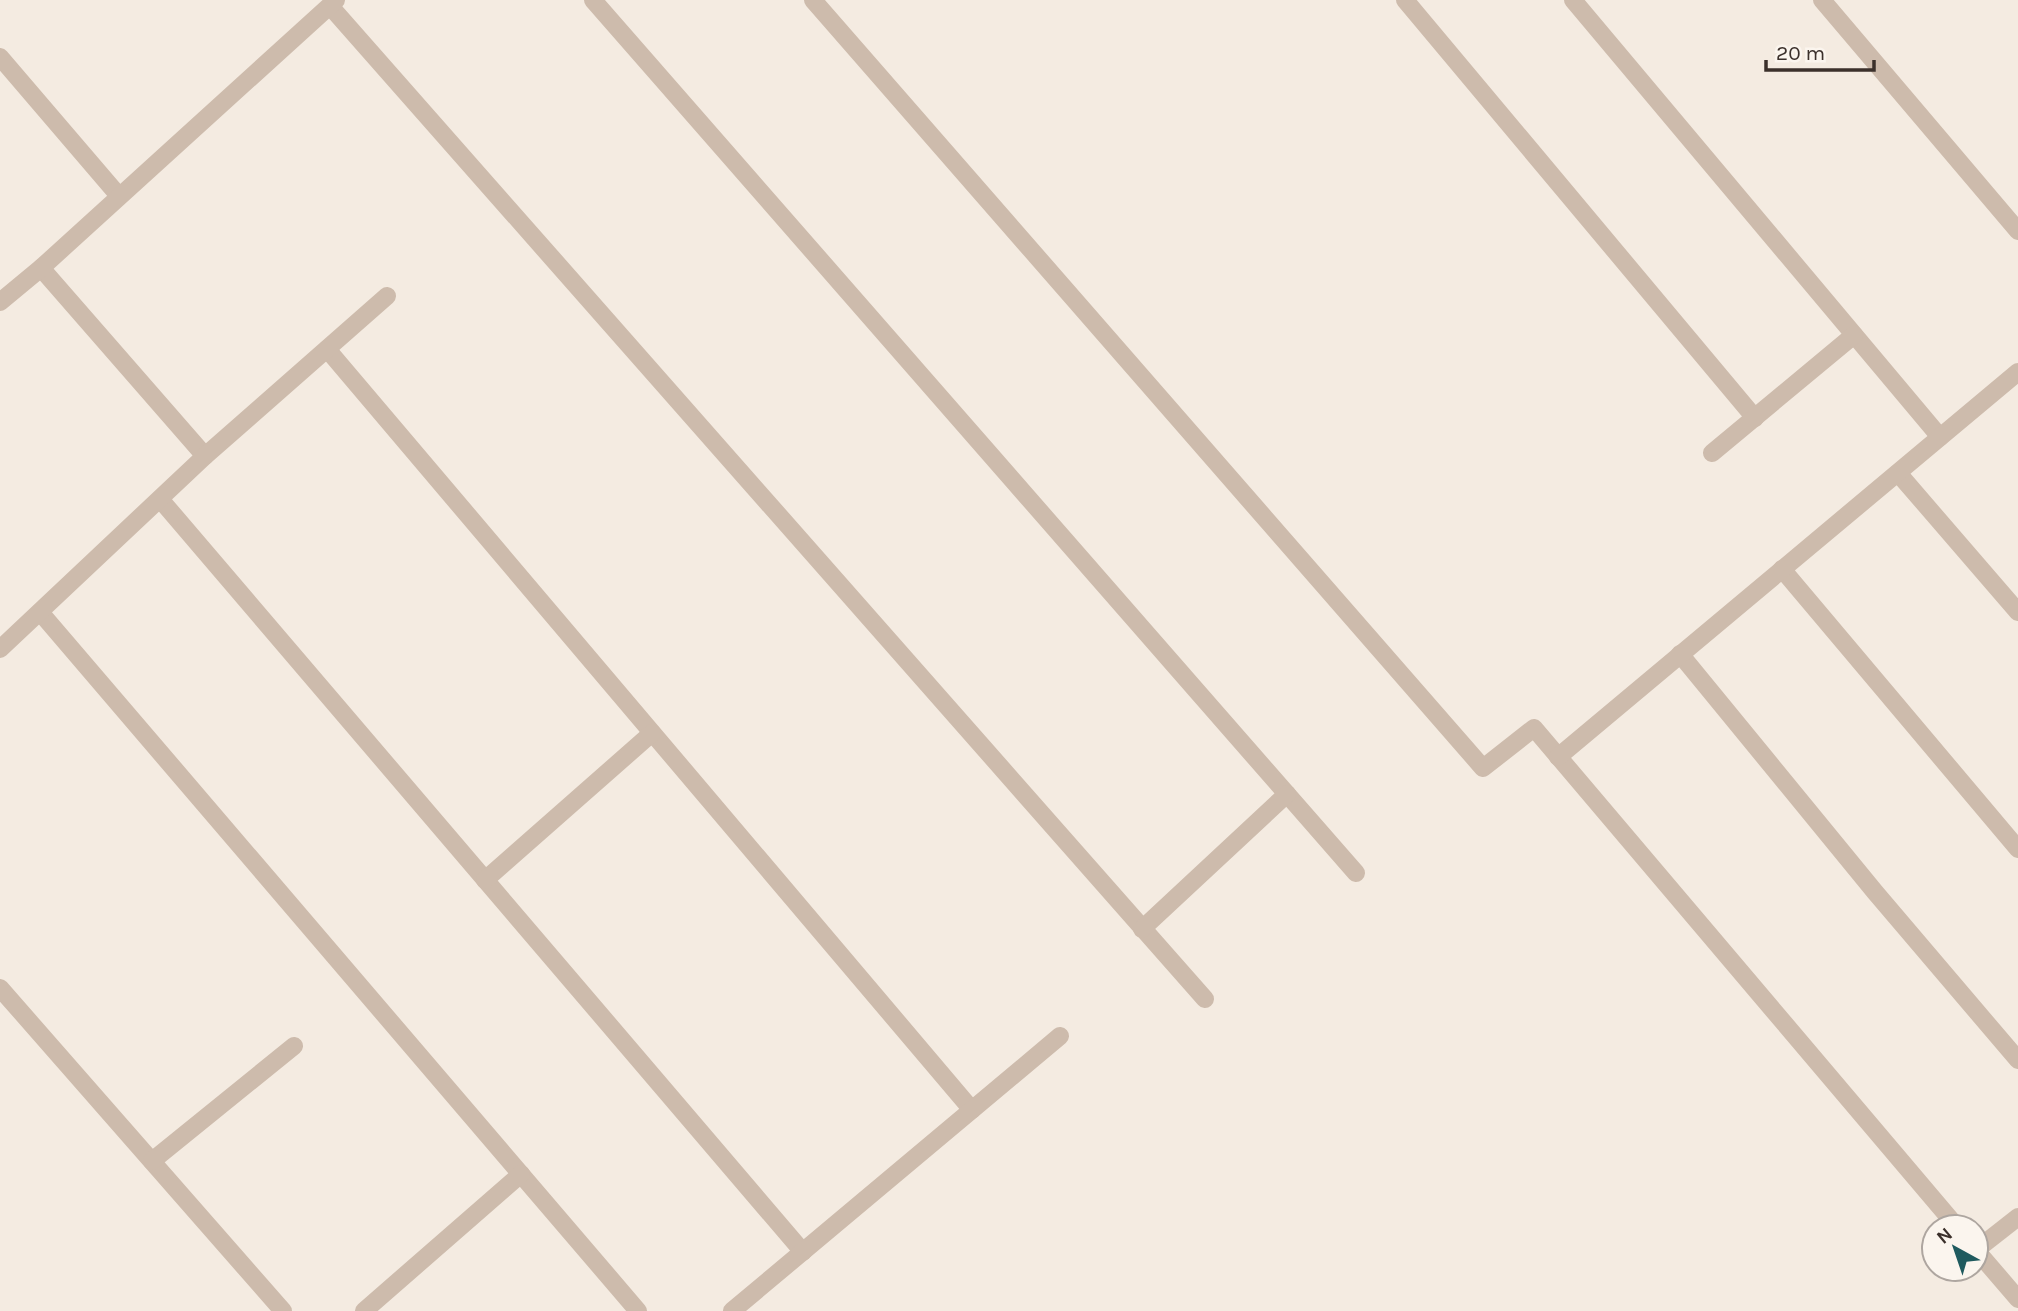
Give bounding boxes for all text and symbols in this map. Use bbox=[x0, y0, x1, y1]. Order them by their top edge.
scale bar bbox=[1766, 28, 1874, 72]
text: 20 m bbox=[1776, 41, 1825, 65]
north arrow bbox=[1920, 1213, 1990, 1283]
text: N bbox=[1932, 1223, 1957, 1249]

